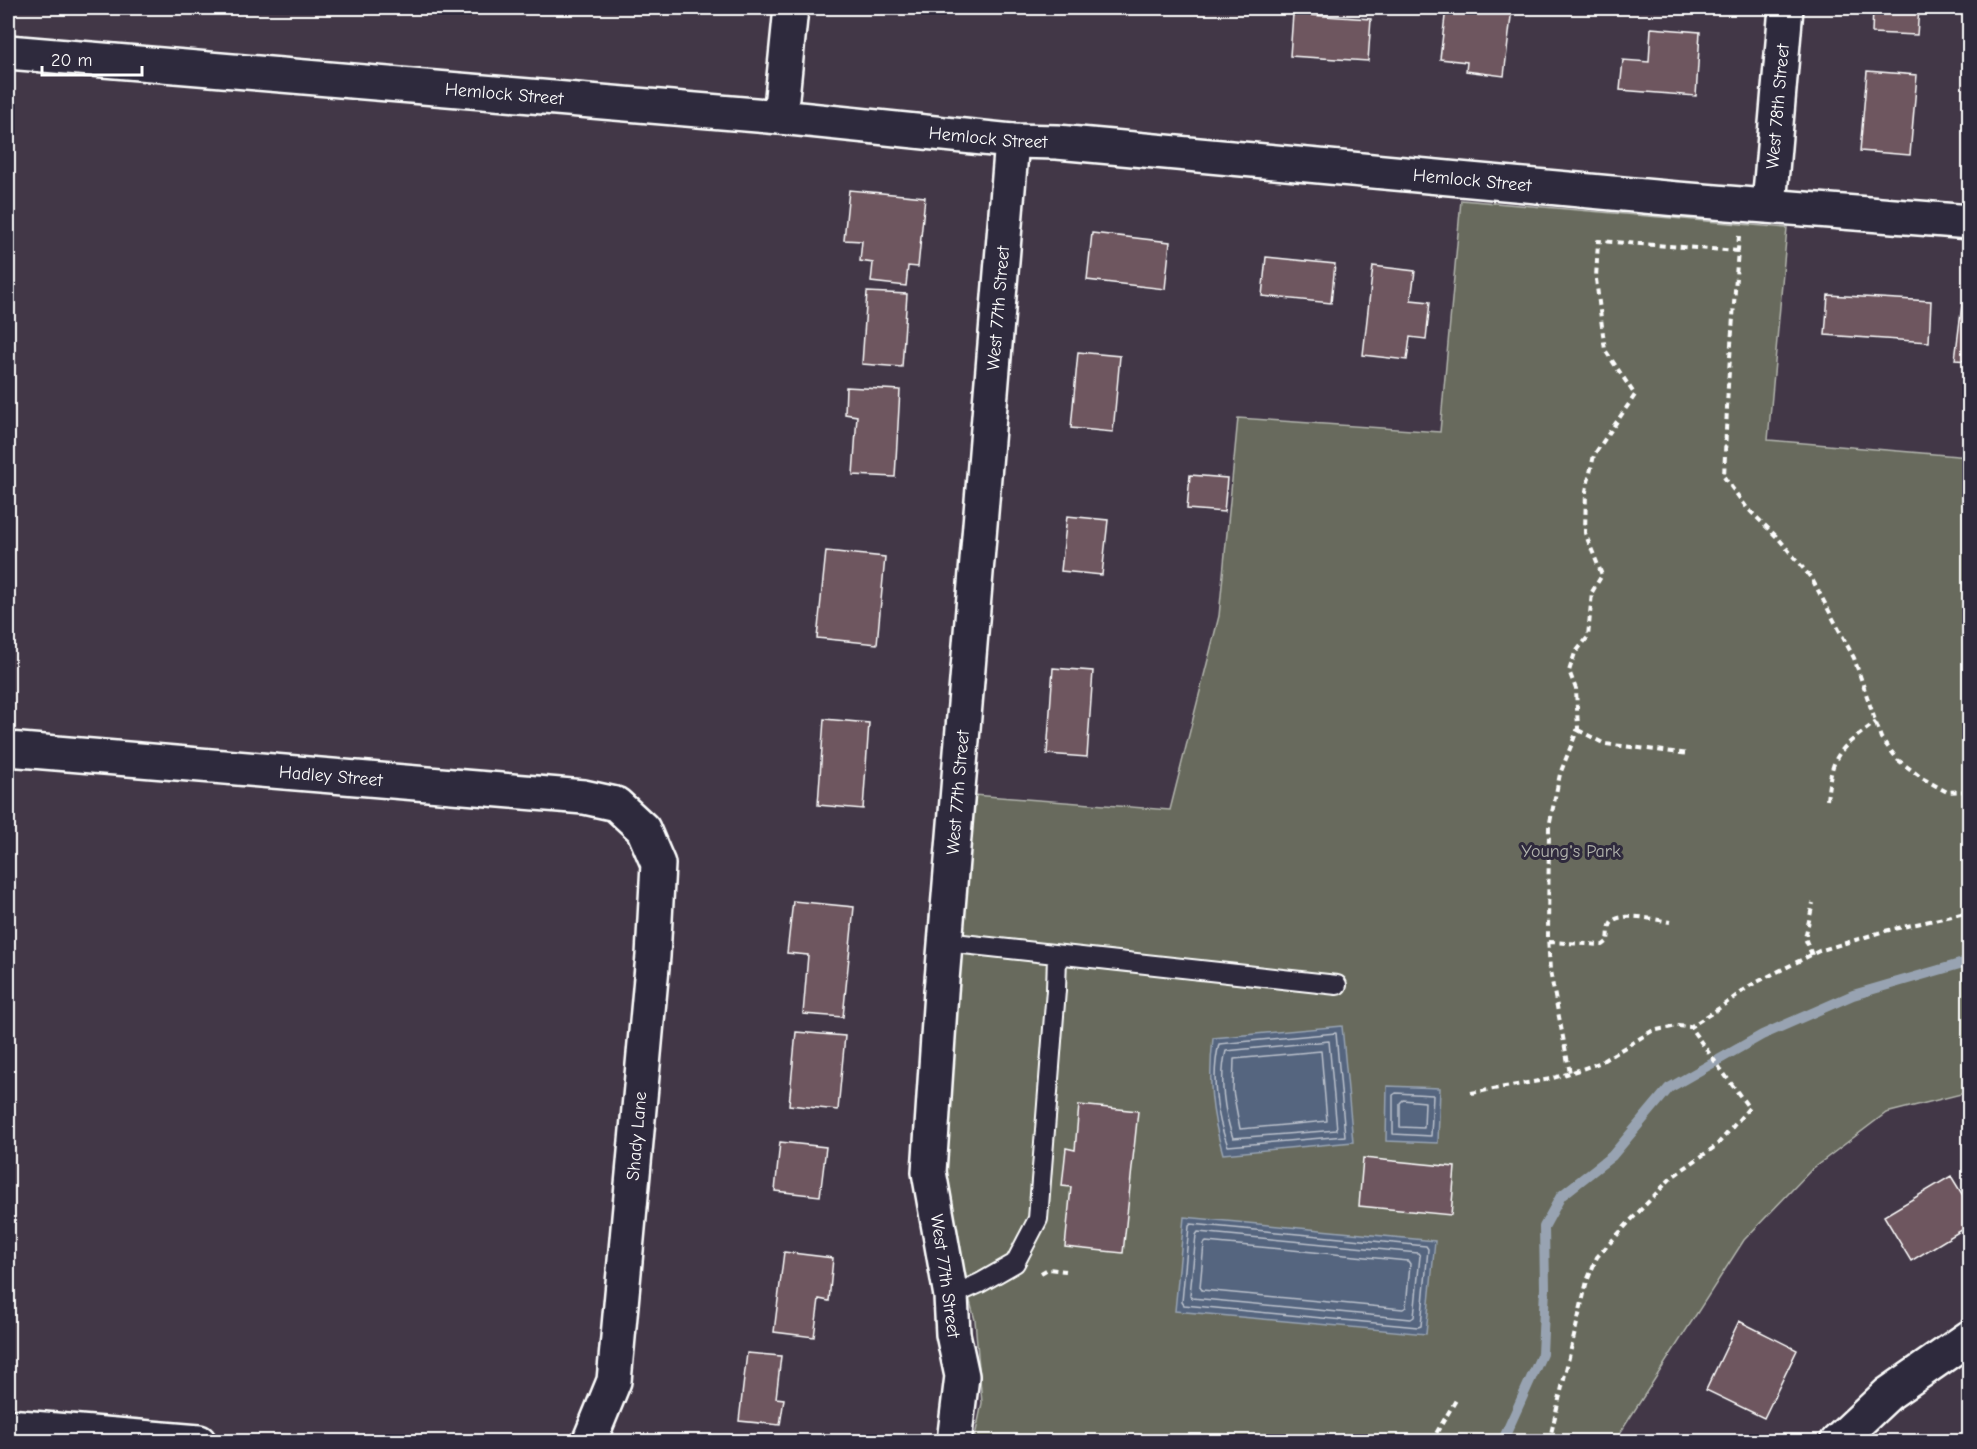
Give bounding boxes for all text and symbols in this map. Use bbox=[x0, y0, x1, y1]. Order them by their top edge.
scale bar bbox=[42, 39, 142, 77]
street label: West 78th Street bbox=[1762, 42, 1793, 170]
text: 20 m bbox=[51, 50, 92, 71]
street label: Hemlock Street bbox=[444, 78, 565, 109]
street label: Hemlock Street bbox=[928, 122, 1049, 152]
street label: Hemlock Street bbox=[1412, 164, 1533, 196]
street label: West 77th Street bbox=[982, 244, 1014, 371]
street label: West 77th Street bbox=[942, 728, 973, 856]
street label: Hadley Street bbox=[278, 761, 384, 791]
park label: Young's Park bbox=[1521, 841, 1621, 862]
street label: Shady Lane bbox=[623, 1091, 651, 1181]
street label: West 77th Street bbox=[926, 1213, 964, 1340]

